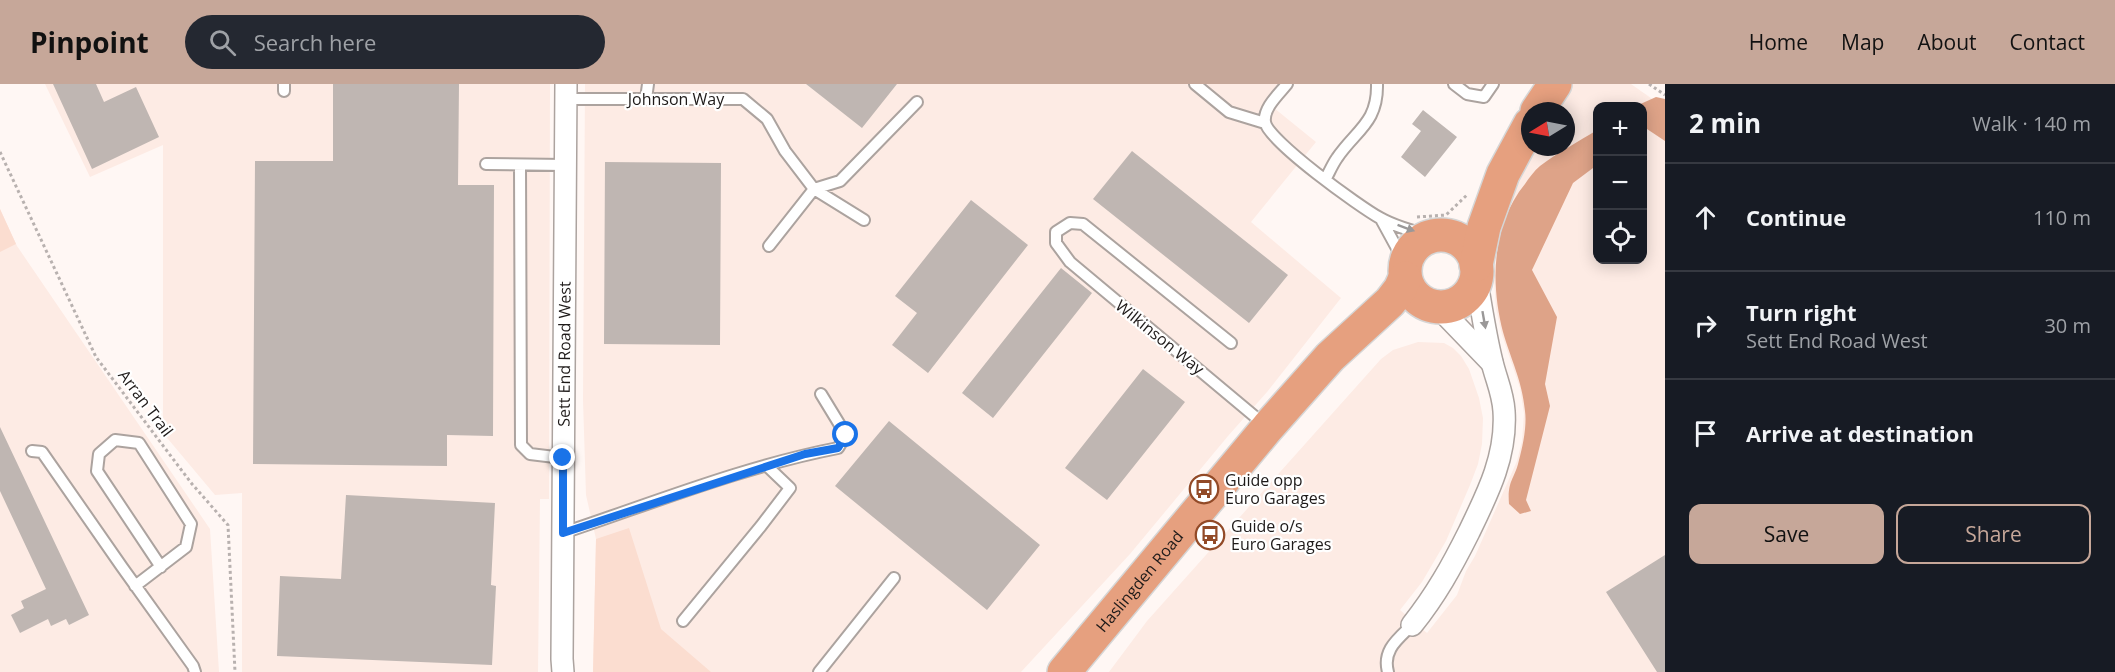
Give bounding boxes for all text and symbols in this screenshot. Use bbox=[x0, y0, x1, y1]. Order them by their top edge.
search box bbox=[185, 15, 605, 69]
text: Pinpoint bbox=[30, 23, 149, 61]
icon: search bbox=[206, 26, 239, 59]
text: Search here bbox=[254, 27, 376, 57]
text: Home bbox=[1749, 28, 1808, 56]
text: Map bbox=[1841, 28, 1884, 56]
text: About bbox=[1917, 28, 1977, 56]
text: Contact bbox=[2010, 28, 2085, 56]
street label: Johnson Way bbox=[626, 88, 725, 110]
north arrow bbox=[1521, 102, 1575, 156]
map controls bbox=[1593, 102, 1647, 264]
button: + bbox=[1593, 102, 1647, 156]
text: 2 min bbox=[1689, 105, 1761, 141]
text: Walk · 140 m bbox=[1972, 110, 2091, 137]
button: − bbox=[1593, 156, 1647, 210]
icon: ahead bbox=[1689, 201, 1722, 234]
text: Continue bbox=[1746, 202, 1846, 232]
text: 110 m bbox=[2033, 204, 2091, 231]
button: locate bbox=[1593, 210, 1647, 264]
one-way arrow bbox=[1397, 224, 1415, 234]
street label: Sett End Road West bbox=[553, 281, 576, 427]
street label: Wilkinson Way bbox=[1111, 294, 1210, 380]
text: Turn right bbox=[1746, 297, 1857, 327]
icon: right bbox=[1689, 309, 1722, 342]
one-way arrow bbox=[1480, 311, 1489, 330]
text: 30 m bbox=[2044, 312, 2091, 339]
text: Sett End Road West bbox=[1746, 327, 1928, 354]
street label: Arran Trail bbox=[114, 365, 178, 441]
icon: arrive bbox=[1689, 417, 1722, 450]
text: Arrive at destination bbox=[1746, 418, 1974, 448]
route start bbox=[832, 421, 858, 447]
route end bbox=[549, 444, 575, 470]
place label: Guide opp Euro Garages bbox=[1225, 469, 1325, 509]
bus stop icon: Guide opp Euro Garages bbox=[1188, 473, 1220, 505]
button: Save bbox=[1689, 504, 1884, 564]
button: Share bbox=[1896, 504, 2091, 564]
place label: Guide o/s Euro Garages bbox=[1231, 515, 1331, 555]
bus stop icon: Guide o/s Euro Garages bbox=[1194, 519, 1226, 551]
street label: Haslingden Road bbox=[1091, 526, 1188, 637]

